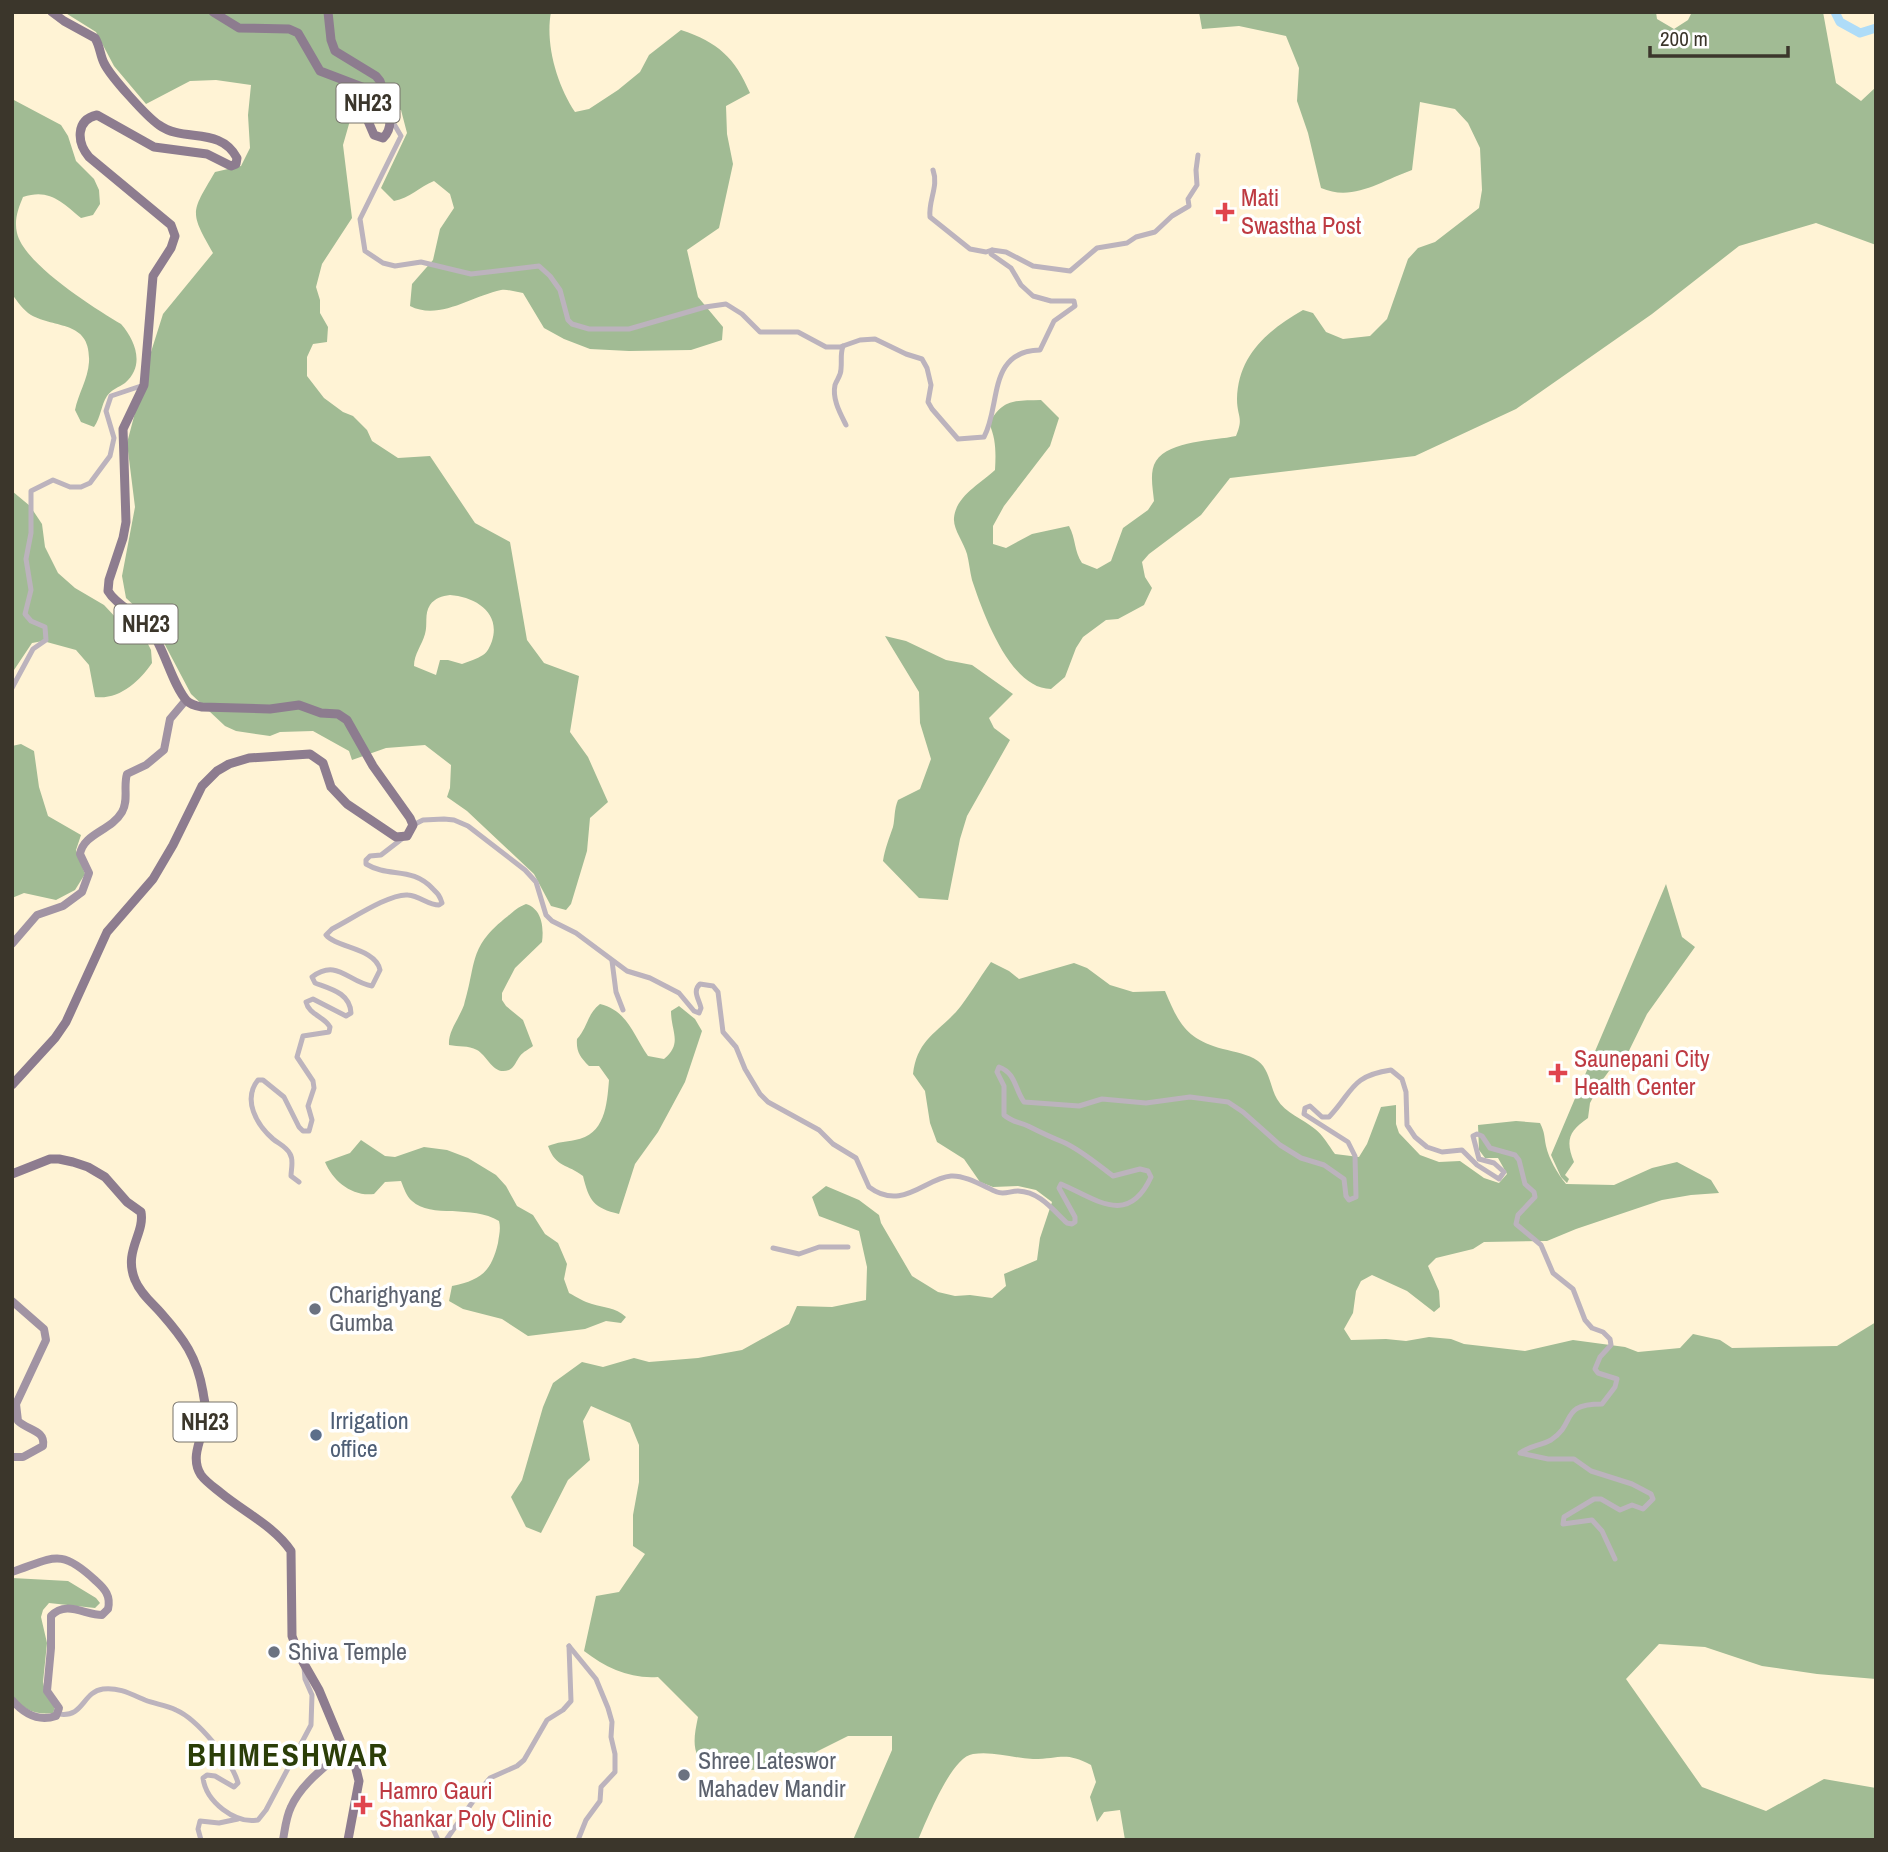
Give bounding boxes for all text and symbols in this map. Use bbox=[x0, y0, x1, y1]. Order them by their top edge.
scale bar bbox=[1650, 14, 1788, 58]
text: 200 m bbox=[1660, 24, 1708, 53]
road number: NH23 bbox=[336, 83, 400, 122]
place label: Mati Swastha Post bbox=[1241, 181, 1362, 241]
marker: Mati Swastha Post bbox=[1215, 202, 1235, 222]
road number: NH23 bbox=[114, 604, 178, 644]
place label: Saunepani City Health Center bbox=[1574, 1042, 1710, 1102]
marker: Saunepani City Health Center bbox=[1548, 1063, 1568, 1083]
place label: Charighyang Gumba bbox=[329, 1278, 442, 1338]
marker: Charighyang Gumba bbox=[307, 1301, 323, 1317]
road number: NH23 bbox=[174, 1402, 236, 1442]
place label: Irrigation office bbox=[330, 1404, 409, 1464]
marker: Irrigation office bbox=[308, 1427, 324, 1443]
place label: Shiva Temple bbox=[288, 1635, 407, 1667]
marker: Shiva Temple bbox=[266, 1644, 282, 1660]
district label: BHIMESHWAR bbox=[187, 1733, 389, 1776]
place label: Shree Lateswor Mahadev Mandir bbox=[698, 1744, 846, 1804]
marker: Shree Lateswor Mahadev Mandir bbox=[676, 1767, 692, 1783]
place label: Hamro Gauri Shankar Poly Clinic bbox=[379, 1774, 552, 1834]
marker: Hamro Gauri Shankar Poly Clinic bbox=[353, 1795, 373, 1815]

